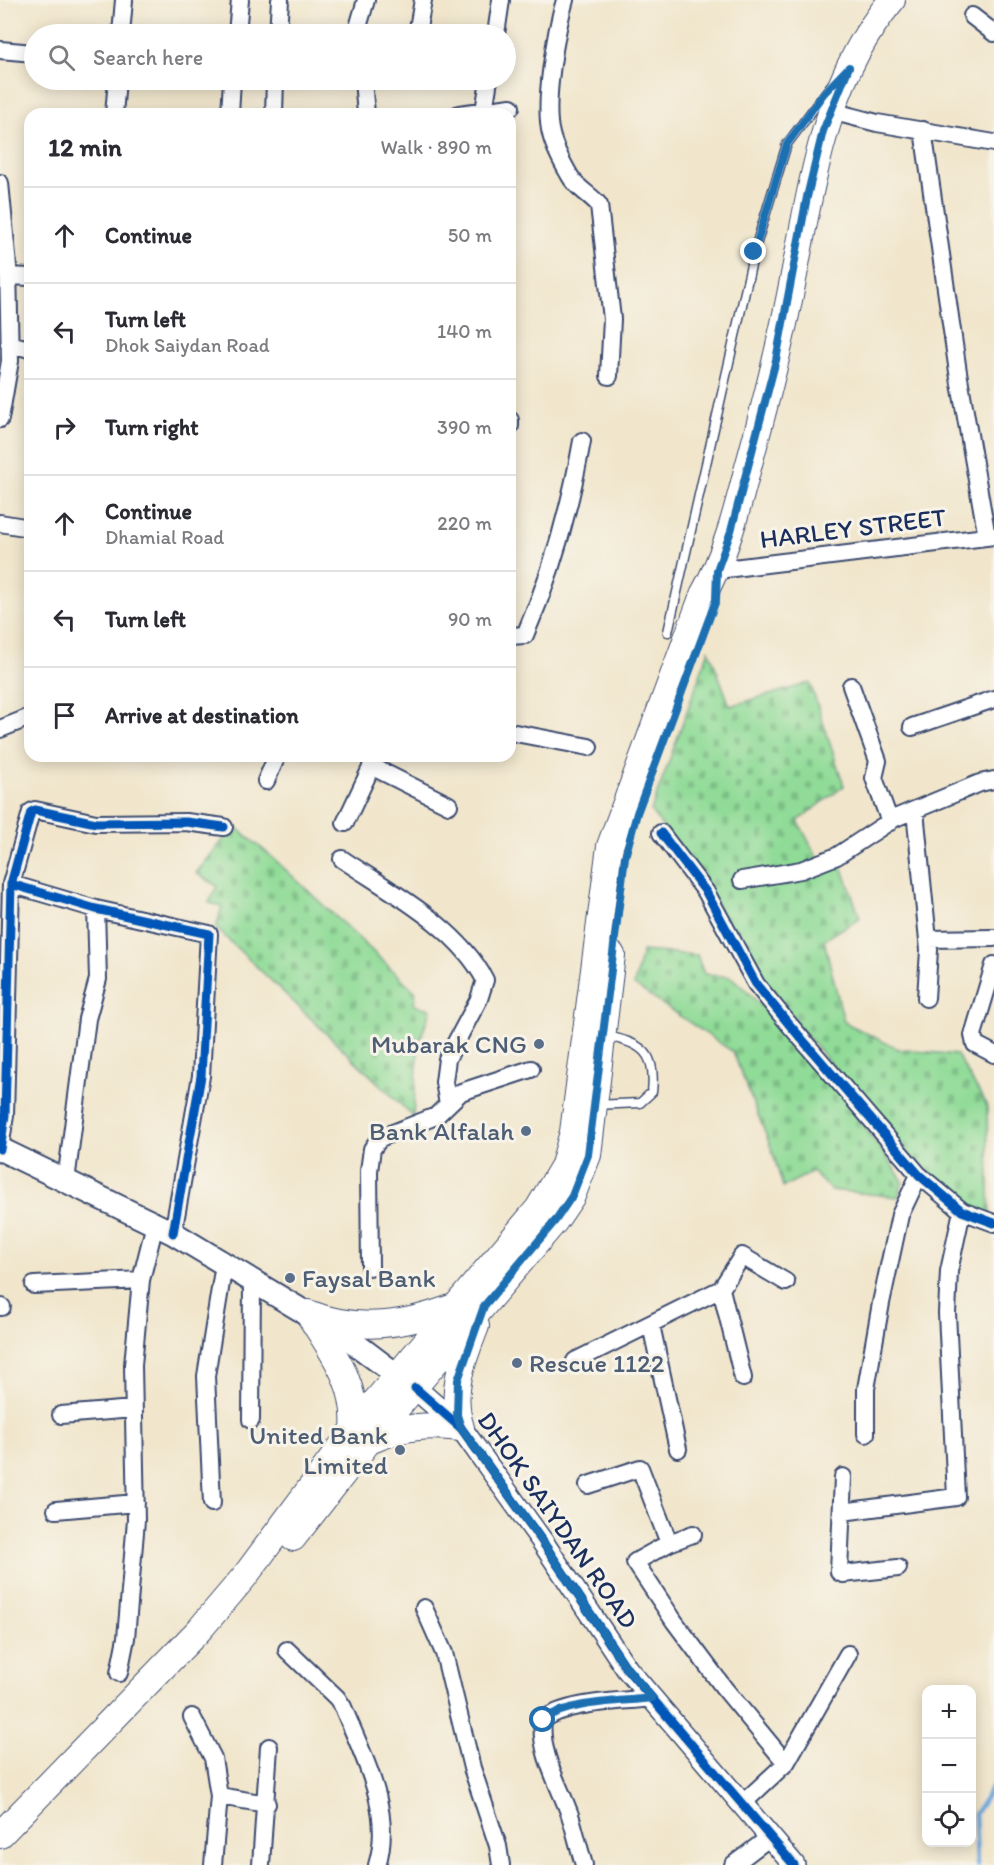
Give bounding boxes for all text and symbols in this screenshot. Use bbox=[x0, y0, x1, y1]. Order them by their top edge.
search box bbox=[24, 24, 516, 90]
icon: search bbox=[45, 41, 78, 74]
text: Search here bbox=[93, 44, 203, 71]
text: 12 min bbox=[48, 131, 122, 163]
text: Walk · 890 m bbox=[380, 135, 492, 159]
icon: ahead bbox=[48, 219, 81, 252]
text: Continue bbox=[105, 222, 192, 249]
text: 50 m bbox=[448, 223, 492, 247]
route end bbox=[740, 238, 766, 264]
text: Turn left bbox=[105, 306, 186, 333]
icon: left bbox=[48, 315, 81, 348]
text: 140 m bbox=[437, 319, 492, 343]
text: Dhok Saiydan Road bbox=[105, 333, 270, 357]
icon: right bbox=[48, 411, 81, 444]
text: Turn right bbox=[105, 414, 199, 441]
text: 390 m bbox=[437, 415, 492, 439]
text: Continue bbox=[105, 498, 192, 525]
street label: HARLEY STREET bbox=[758, 501, 948, 555]
icon: ahead bbox=[48, 507, 81, 540]
text: 220 m bbox=[437, 511, 492, 535]
text: Dhamial Road bbox=[105, 525, 224, 549]
icon: left bbox=[48, 603, 81, 636]
text: Turn left bbox=[105, 606, 186, 633]
text: 90 m bbox=[448, 607, 492, 631]
icon: arrive bbox=[48, 699, 81, 732]
text: Arrive at destination bbox=[105, 702, 299, 729]
place label: Mubarak CNG bbox=[371, 1028, 527, 1060]
marker: Mubarak CNG bbox=[532, 1037, 546, 1051]
place label: Bank Alfalah bbox=[369, 1115, 514, 1147]
marker: Bank Alfalah bbox=[519, 1124, 533, 1138]
place label: Faysal Bank bbox=[302, 1262, 436, 1294]
marker: Faysal Bank bbox=[283, 1271, 297, 1285]
place label: Rescue 1122 bbox=[529, 1347, 665, 1379]
marker: Rescue 1122 bbox=[510, 1356, 524, 1370]
street label: DHOK SAIYDAN ROAD bbox=[471, 1405, 645, 1635]
place label: United Bank Limited bbox=[249, 1419, 388, 1481]
marker: United Bank Limited bbox=[393, 1443, 407, 1457]
map controls bbox=[922, 1685, 976, 1847]
button: + bbox=[922, 1685, 976, 1739]
route start bbox=[529, 1706, 555, 1732]
button: − bbox=[922, 1739, 976, 1793]
button: locate bbox=[922, 1793, 976, 1847]

